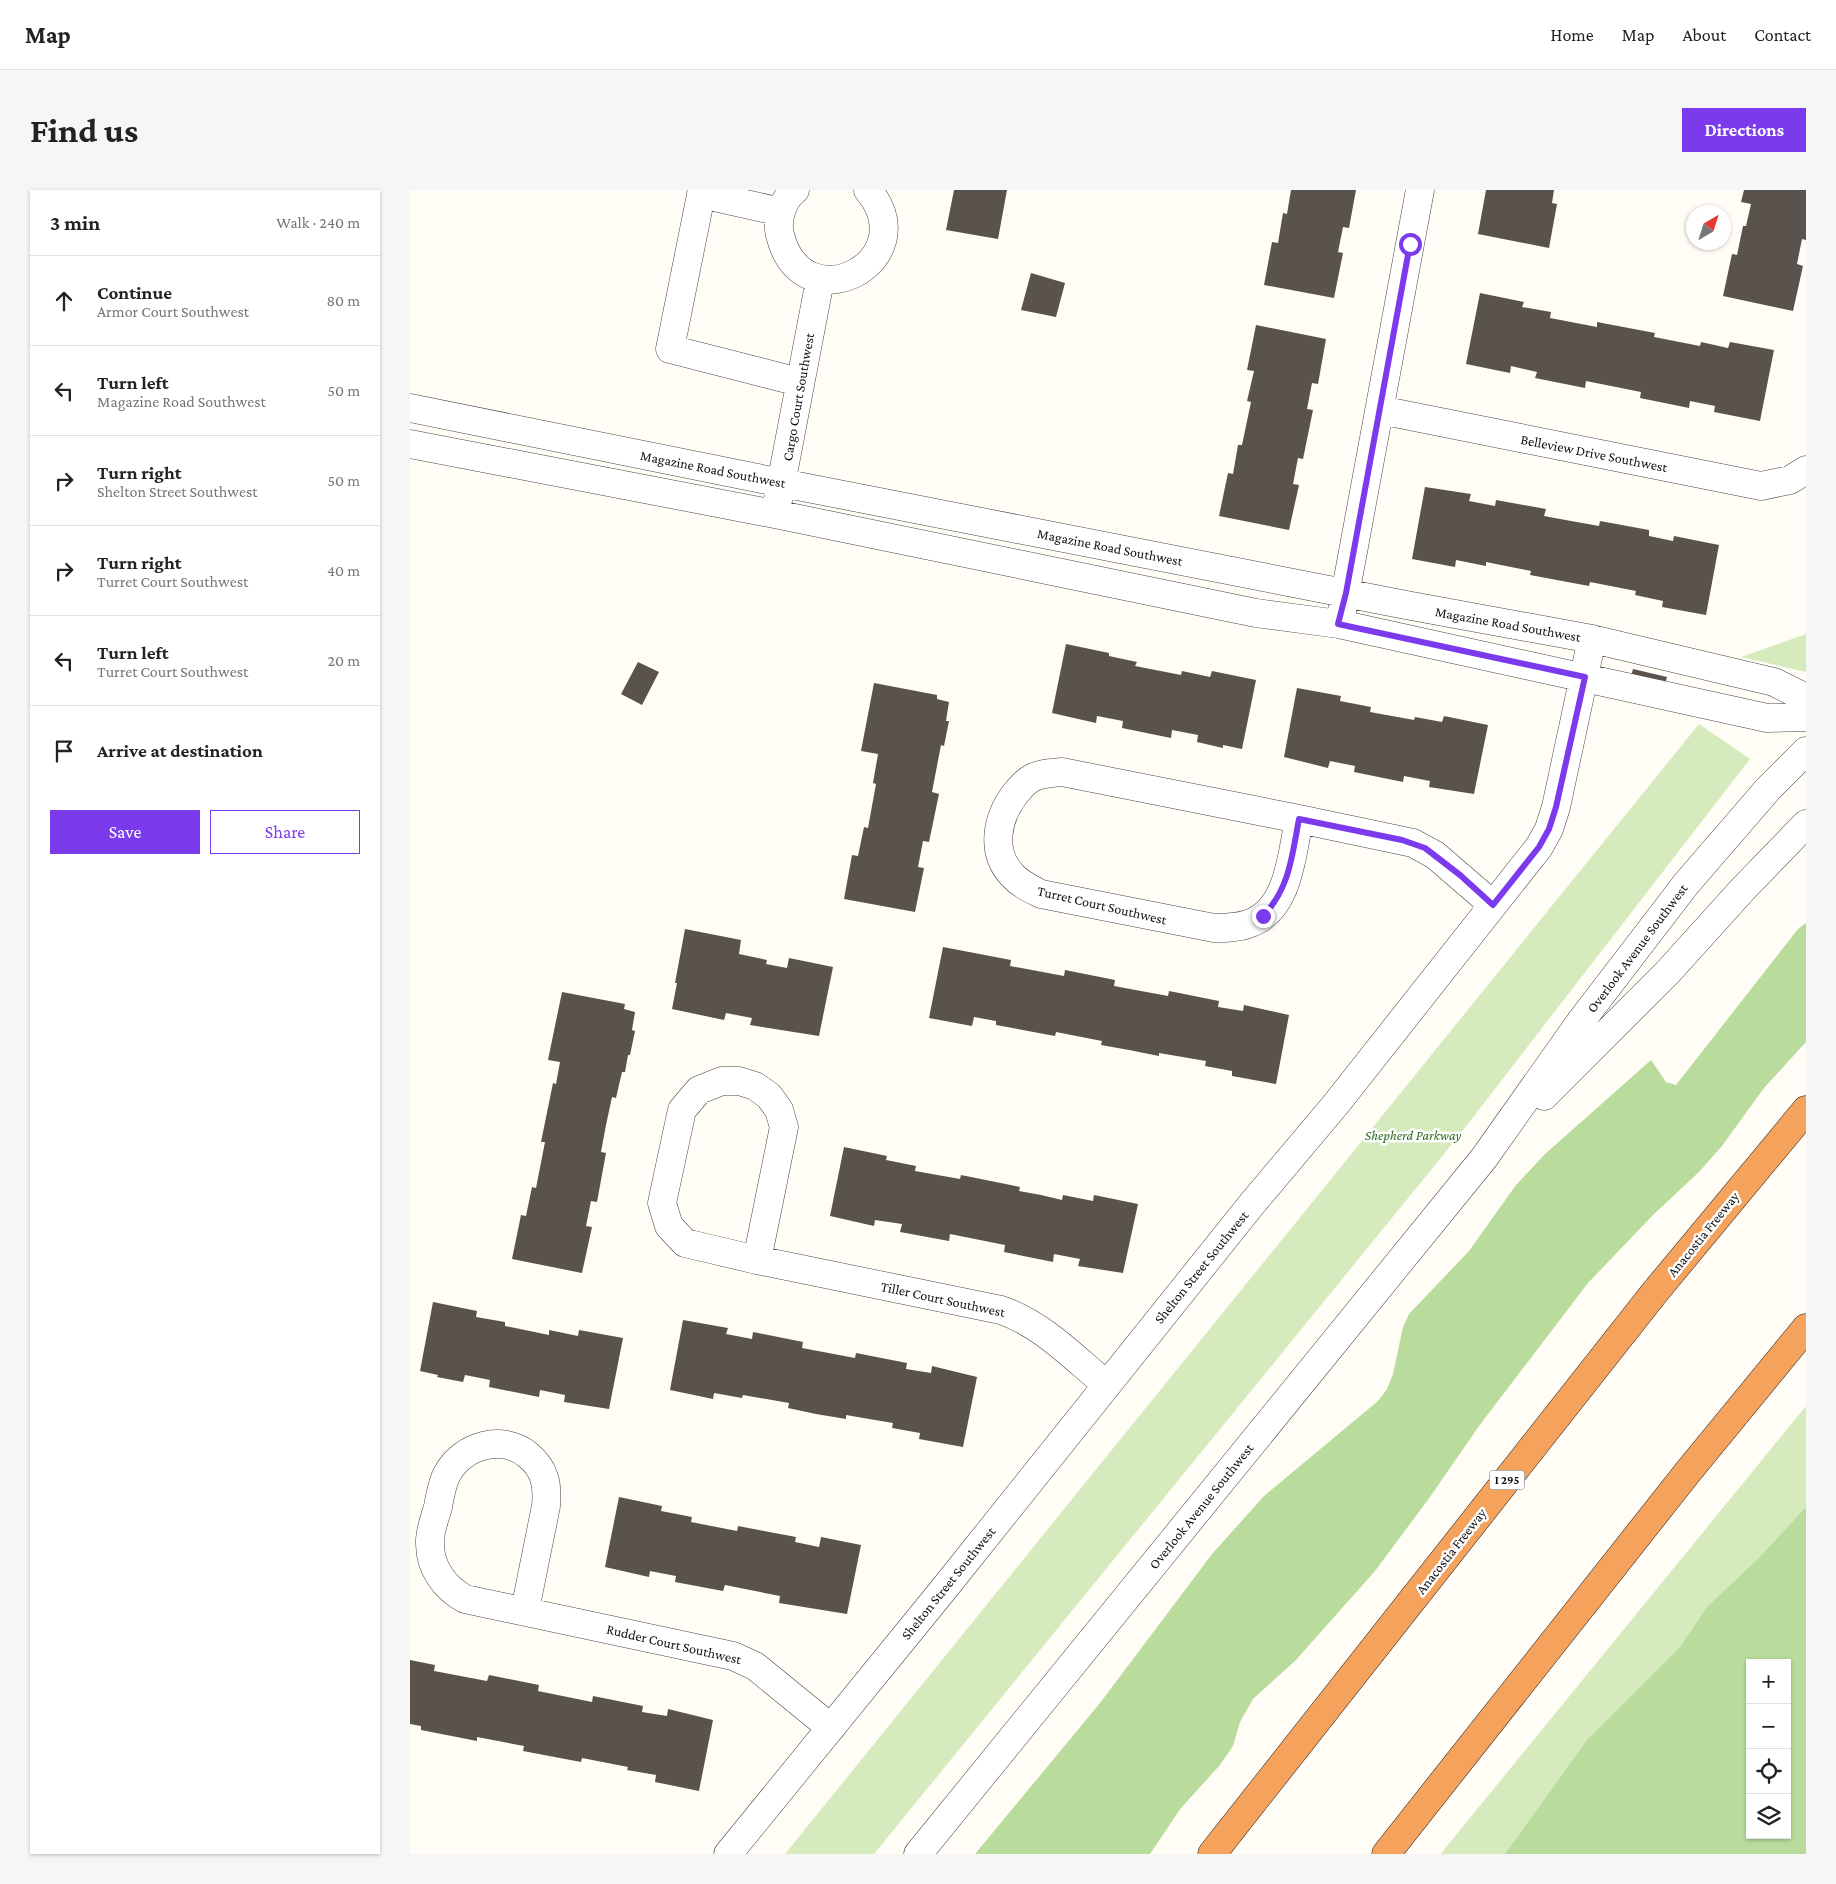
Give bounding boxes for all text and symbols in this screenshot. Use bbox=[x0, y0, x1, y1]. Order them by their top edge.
text: Map bbox=[25, 21, 71, 48]
text: Home bbox=[1551, 25, 1594, 45]
text: Map bbox=[1622, 25, 1654, 45]
text: About bbox=[1682, 25, 1726, 45]
text: Contact bbox=[1754, 25, 1811, 45]
button: Directions bbox=[1682, 108, 1806, 152]
text: Find us bbox=[30, 111, 138, 150]
north arrow bbox=[1686, 205, 1731, 250]
text: 3 min bbox=[50, 211, 100, 235]
text: Walk · 240 m bbox=[276, 214, 360, 231]
route start bbox=[1399, 233, 1422, 256]
text: Continue bbox=[97, 282, 172, 303]
icon: ahead bbox=[50, 287, 78, 315]
text: 80 m bbox=[326, 292, 360, 309]
text: Armor Court Southwest bbox=[97, 303, 249, 320]
street label: Cargo Court Southwest bbox=[779, 331, 817, 462]
text: Turn left bbox=[97, 372, 169, 393]
icon: left bbox=[50, 377, 78, 405]
text: 50 m bbox=[328, 382, 360, 399]
text: Magazine Road Southwest bbox=[97, 393, 266, 410]
street label: Belleview Drive Southwest bbox=[1519, 431, 1669, 475]
street label: Magazine Road Southwest bbox=[639, 447, 787, 491]
text: Turn right bbox=[97, 462, 182, 483]
icon: right bbox=[50, 467, 78, 495]
text: 50 m bbox=[328, 472, 360, 489]
text: Shelton Street Southwest bbox=[97, 483, 258, 500]
street label: Magazine Road Southwest bbox=[1036, 525, 1184, 569]
text: Turn right bbox=[97, 552, 182, 573]
icon: right bbox=[50, 557, 78, 585]
text: 40 m bbox=[327, 562, 360, 579]
text: Turret Court Southwest bbox=[97, 573, 248, 590]
street label: Magazine Road Southwest bbox=[1434, 603, 1582, 645]
text: Turn left bbox=[97, 642, 169, 663]
icon: left bbox=[50, 647, 78, 675]
text: 20 m bbox=[327, 652, 360, 669]
text: Turret Court Southwest bbox=[97, 663, 248, 680]
icon: arrive bbox=[50, 737, 78, 765]
text: Arrive at destination bbox=[97, 740, 263, 761]
button: Save bbox=[50, 810, 200, 854]
button: Share bbox=[210, 810, 360, 854]
street label: Overlook Avenue Southwest bbox=[1583, 880, 1691, 1016]
street label: Turret Court Southwest bbox=[1036, 882, 1169, 928]
route end bbox=[1252, 905, 1275, 928]
park label: Shepherd Parkway bbox=[1365, 1127, 1462, 1143]
street label: Anacostia Freeway bbox=[1664, 1188, 1742, 1280]
street label: Shelton Street Southwest bbox=[1151, 1207, 1252, 1327]
street label: Tiller Court Southwest bbox=[879, 1278, 1007, 1320]
street label: Overlook Avenue Southwest bbox=[1145, 1440, 1257, 1572]
road number: I 295 bbox=[1490, 1470, 1524, 1490]
street label: Anacostia Freeway bbox=[1413, 1505, 1490, 1597]
street label: Shelton Street Southwest bbox=[898, 1523, 999, 1643]
street label: Rudder Court Southwest bbox=[605, 1621, 743, 1667]
map controls bbox=[1746, 1659, 1791, 1839]
button: + bbox=[1746, 1659, 1791, 1704]
button: − bbox=[1746, 1704, 1791, 1749]
button: locate bbox=[1746, 1749, 1791, 1794]
button: layers bbox=[1746, 1794, 1791, 1839]

